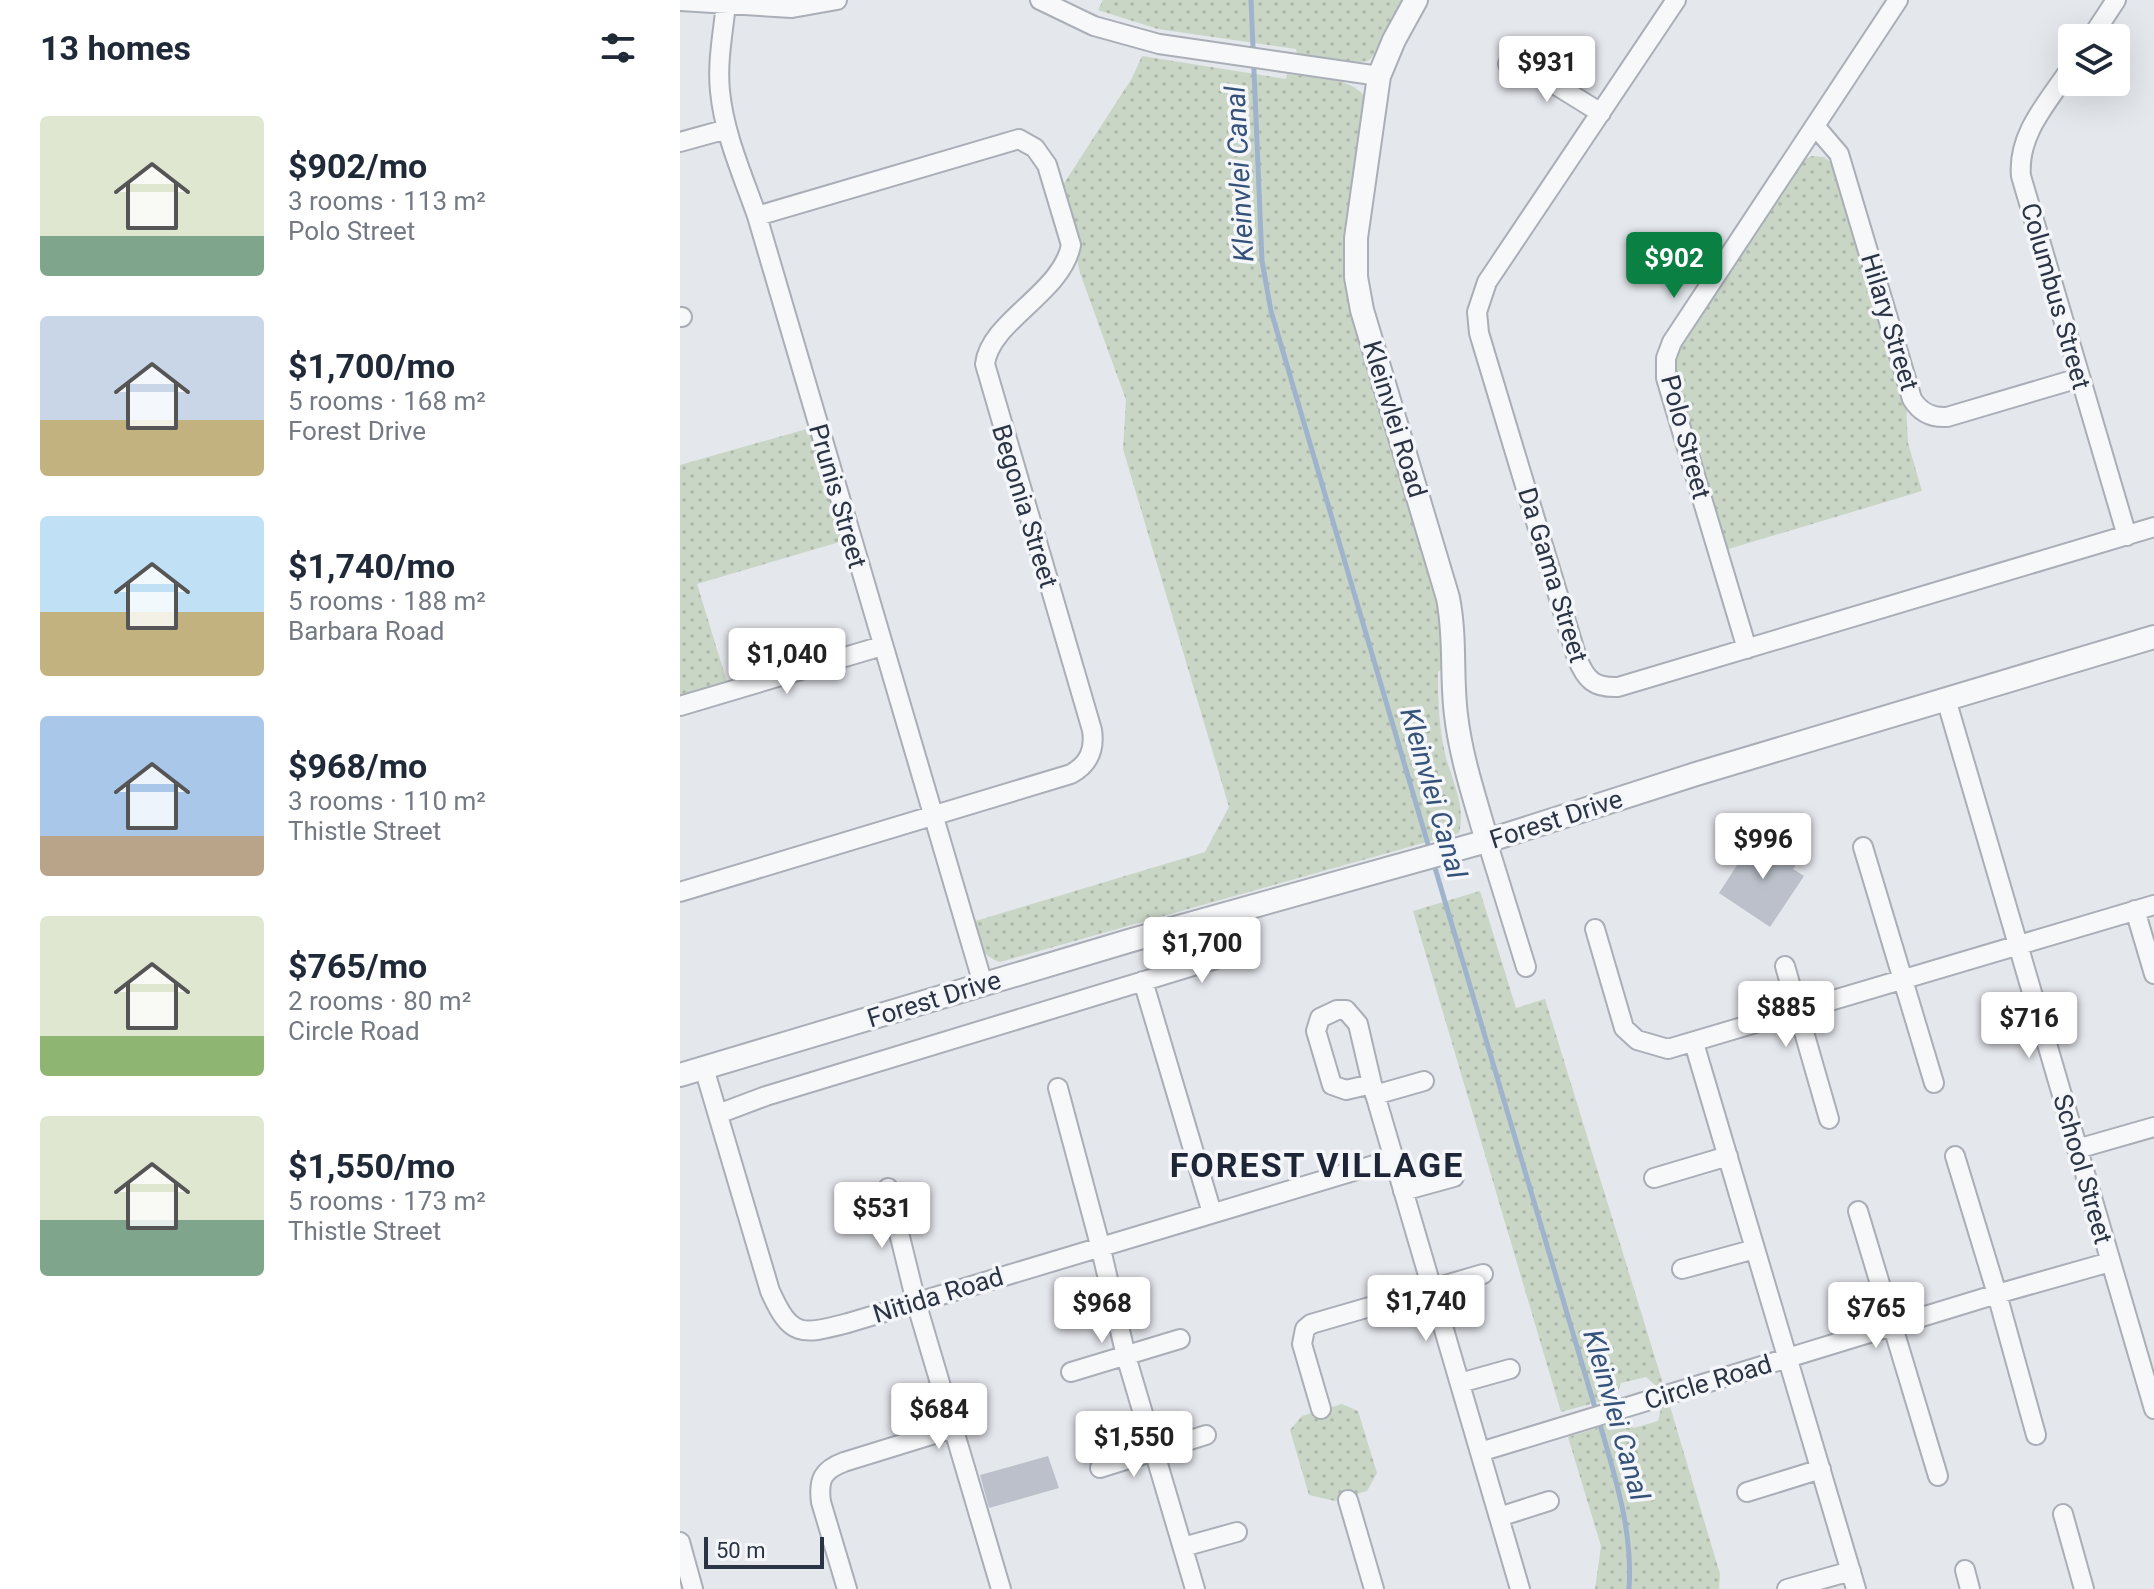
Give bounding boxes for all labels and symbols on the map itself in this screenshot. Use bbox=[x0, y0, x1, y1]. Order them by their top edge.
pin: $931 bbox=[1500, 36, 1594, 104]
water label: Kleinvlei Canal bbox=[1218, 85, 1261, 263]
street label: Columbus Street bbox=[2015, 199, 2097, 393]
pin: $902 bbox=[1627, 232, 1721, 300]
street label: Hilary Street bbox=[1855, 250, 1925, 394]
street label: Kleinvlei Road bbox=[1357, 337, 1433, 501]
street label: Polo Street bbox=[1655, 372, 1717, 502]
street label: Prunis Street bbox=[803, 420, 873, 572]
street label: Begonia Street bbox=[986, 421, 1064, 591]
street label: Da Gama Street bbox=[1512, 484, 1594, 666]
pin: $1,040 bbox=[722, 628, 852, 696]
water label: Kleinvlei Canal bbox=[1393, 704, 1474, 883]
street label: Forest Drive bbox=[1486, 783, 1626, 855]
pin: $996 bbox=[1716, 813, 1810, 881]
pin: $1,700 bbox=[1137, 917, 1267, 985]
street label: Forest Drive bbox=[864, 964, 1004, 1034]
pin: $885 bbox=[1739, 981, 1833, 1049]
pin: $716 bbox=[1982, 992, 2076, 1060]
street label: School Street bbox=[2047, 1091, 2119, 1247]
district label: FOREST VILLAGE bbox=[1170, 1145, 1464, 1185]
pin: $531 bbox=[835, 1182, 929, 1250]
street label: Nitida Road bbox=[869, 1261, 1007, 1329]
pin: $1,740 bbox=[1361, 1275, 1491, 1343]
pin: $968 bbox=[1055, 1277, 1149, 1345]
pin: $765 bbox=[1829, 1282, 1923, 1350]
water label: Kleinvlei Canal bbox=[1576, 1326, 1657, 1505]
street label: Circle Road bbox=[1641, 1348, 1775, 1416]
pin: $684 bbox=[892, 1383, 986, 1451]
pin: $1,550 bbox=[1069, 1411, 1199, 1479]
scale bar bbox=[704, 1533, 824, 1569]

